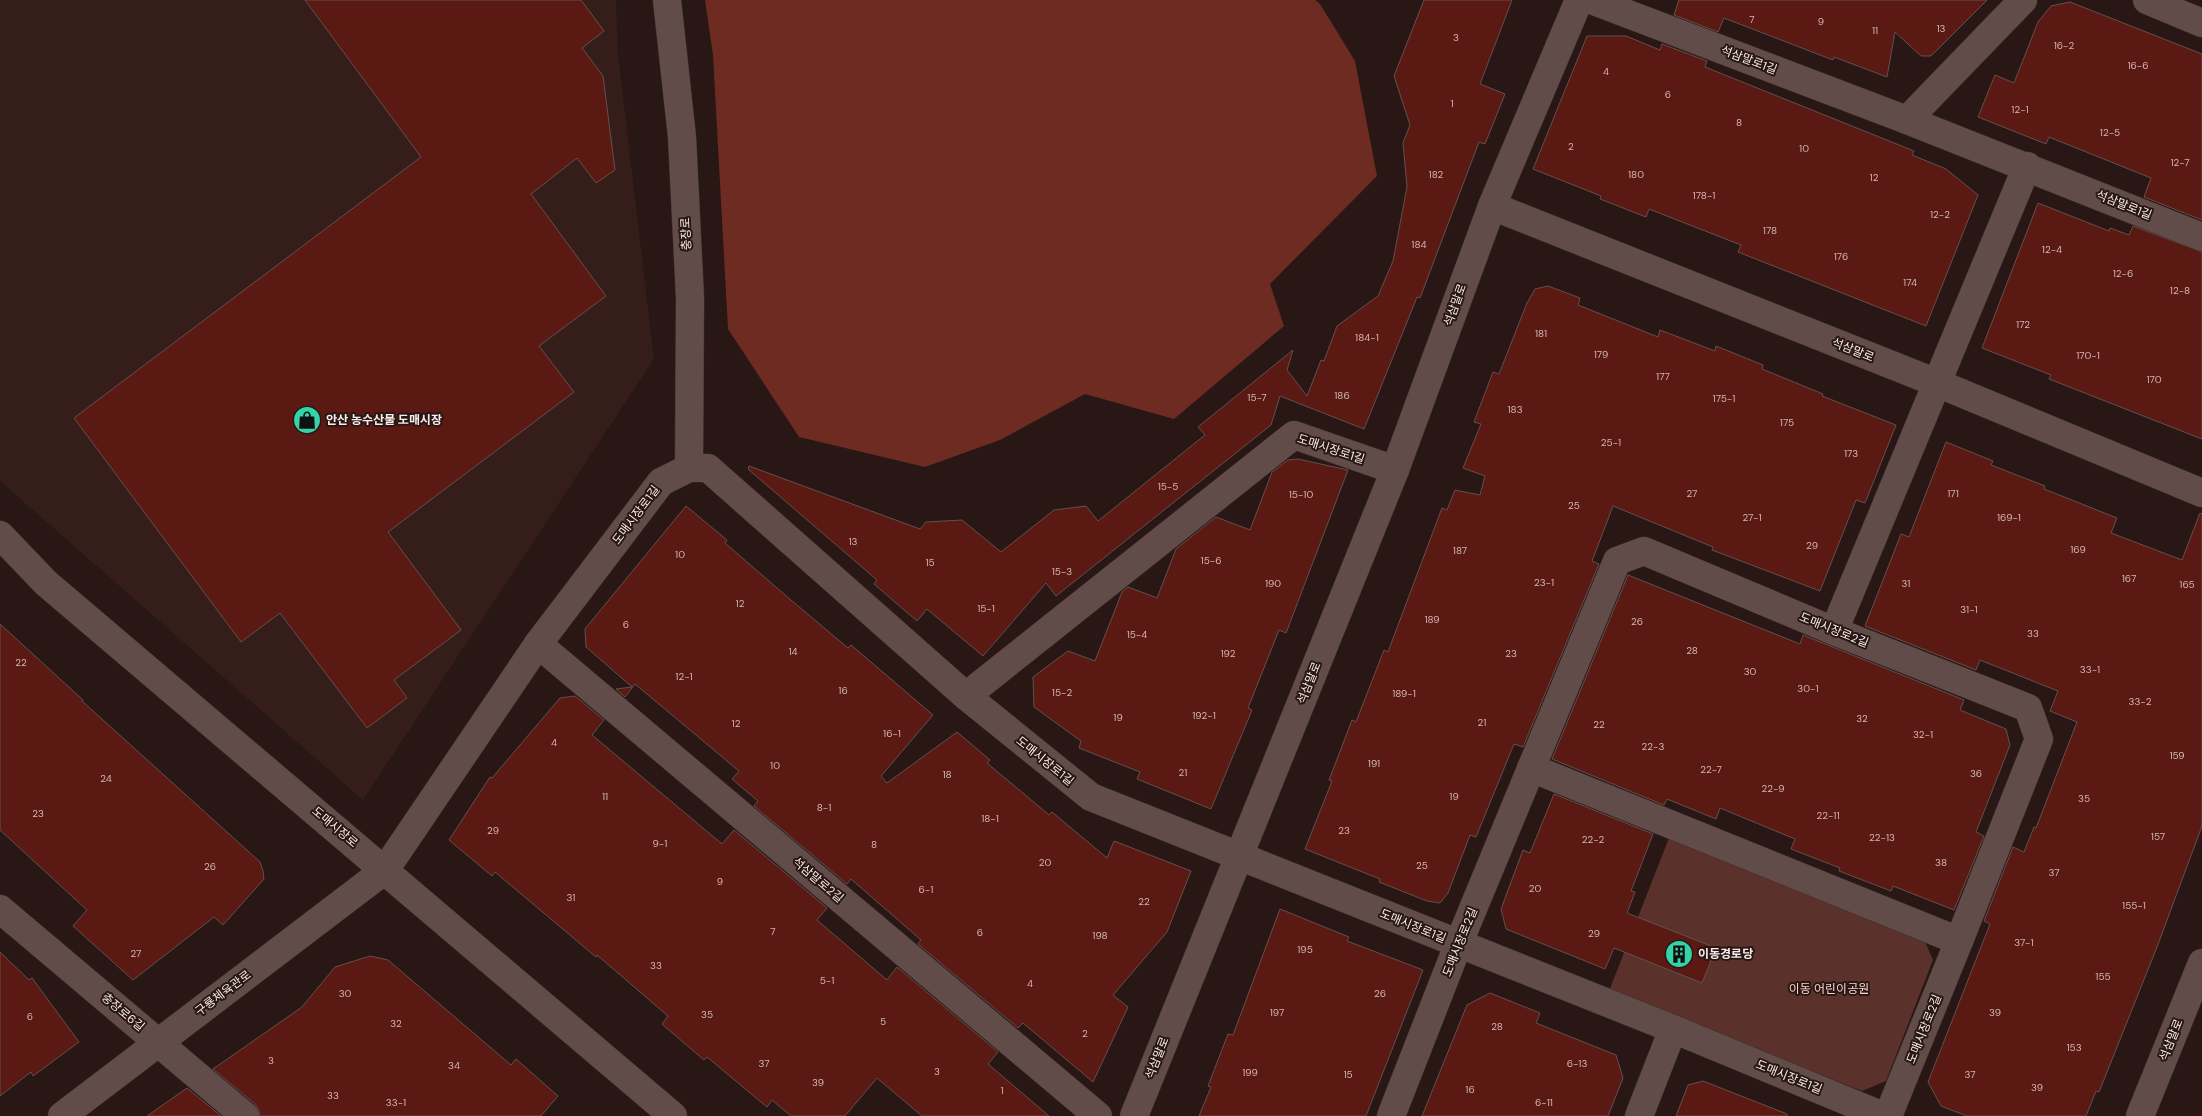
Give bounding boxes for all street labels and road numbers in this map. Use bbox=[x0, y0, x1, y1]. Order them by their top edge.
street label: 석삼말로1길 bbox=[1719, 42, 1779, 78]
street label: 석삼말로1길 bbox=[2094, 187, 2154, 223]
street label: 충장로 bbox=[677, 217, 695, 251]
street label: 석삼말로 bbox=[1440, 282, 1470, 328]
street label: 석삼말로 bbox=[1830, 334, 1876, 366]
street label: 도매시장로1길 bbox=[1295, 431, 1367, 467]
street label: 도매시장로1길 bbox=[609, 482, 663, 548]
street label: 도매시장로2길 bbox=[1797, 609, 1871, 651]
street label: 석삼말로 bbox=[1293, 660, 1325, 706]
street label: 도매시장로1길 bbox=[1013, 733, 1077, 789]
street label: 도매시장로 bbox=[309, 803, 361, 851]
street label: 석삼말로2길 bbox=[789, 854, 847, 906]
street label: 도매시장로1길 bbox=[1378, 905, 1448, 947]
street label: 도매시장로2길 bbox=[1439, 905, 1481, 979]
street label: 구룡체육관로 bbox=[192, 967, 254, 1019]
street label: 충장로6길 bbox=[98, 989, 148, 1035]
street label: 도매시장로2길 bbox=[1903, 992, 1945, 1066]
street label: 석삼말로 bbox=[2155, 1017, 2187, 1063]
street label: 석삼말로 bbox=[1141, 1035, 1173, 1081]
street label: 도매시장로1길 bbox=[1754, 1056, 1824, 1098]

